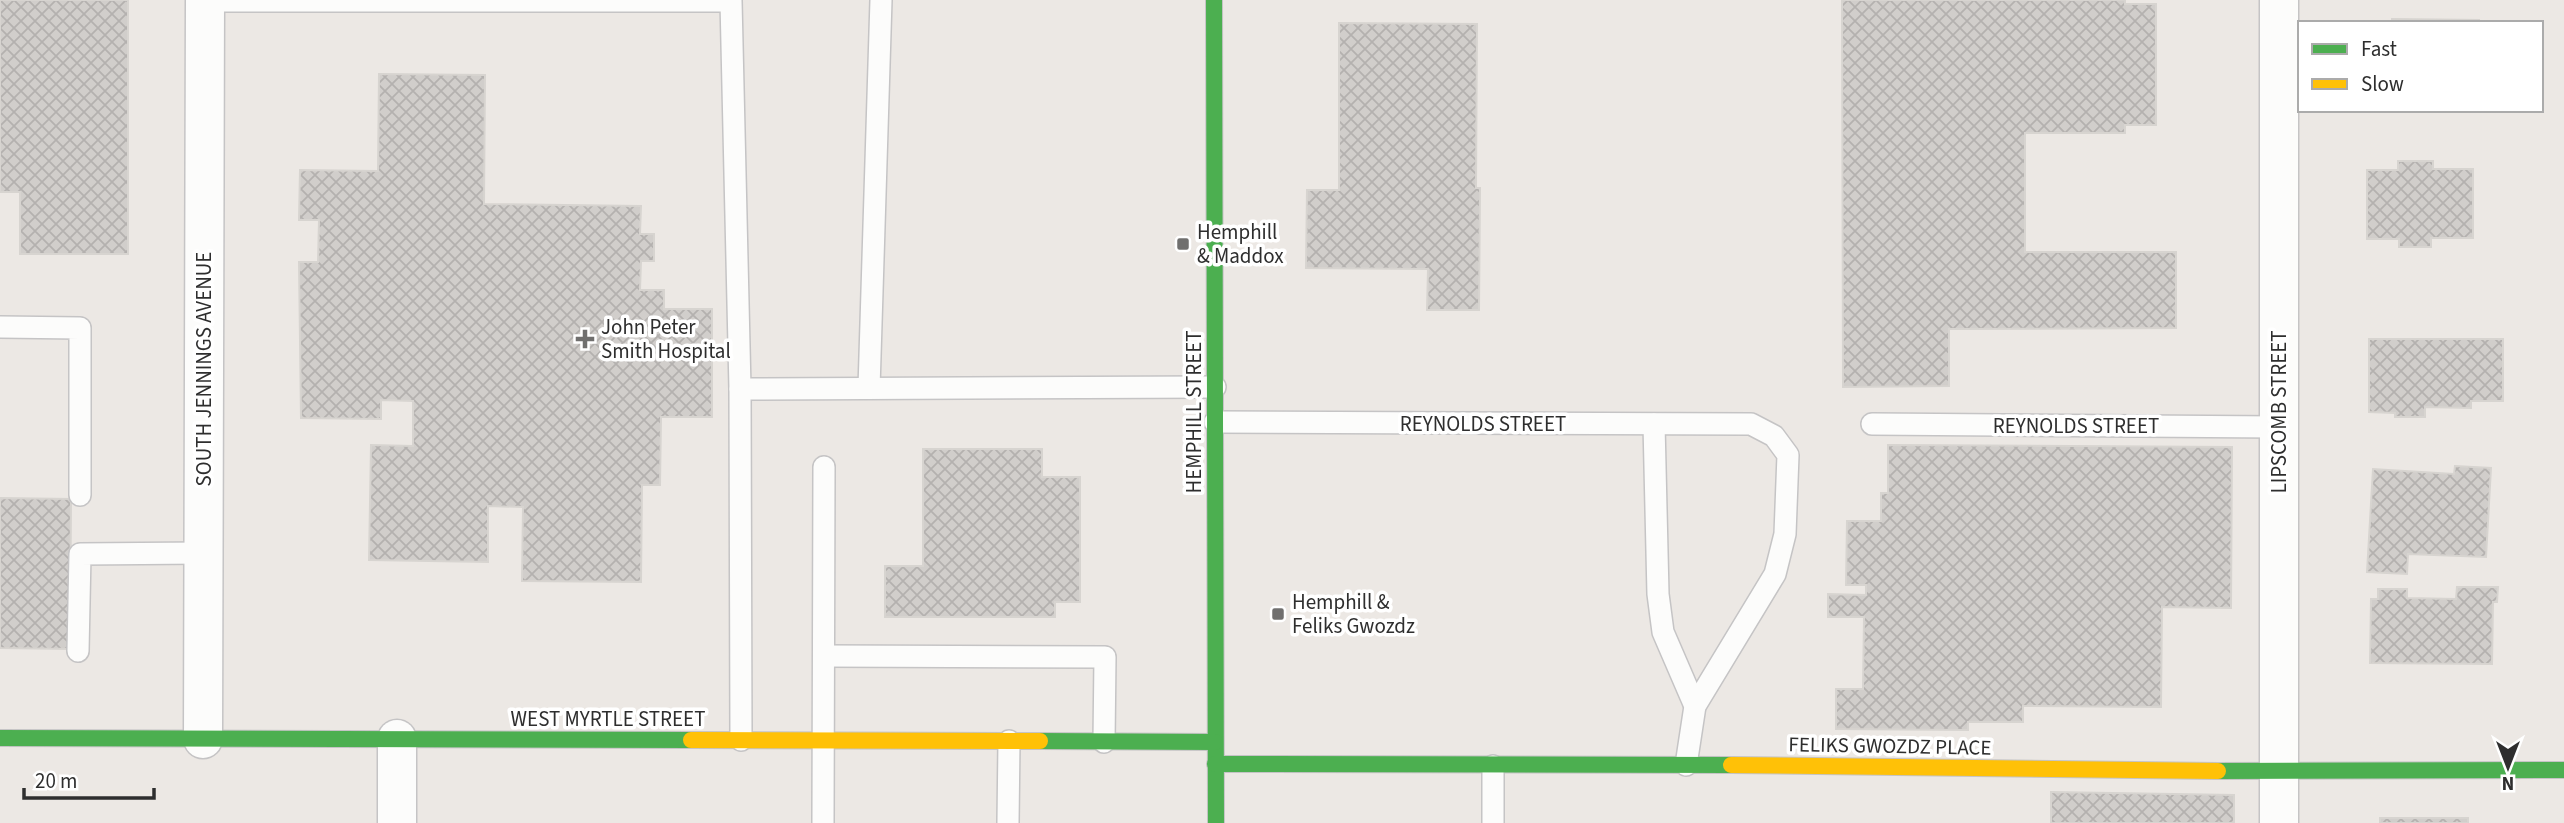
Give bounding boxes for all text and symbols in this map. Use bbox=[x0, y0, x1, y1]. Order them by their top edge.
legend bbox=[2298, 21, 2543, 112]
text: Fast bbox=[2361, 34, 2397, 64]
text: Slow bbox=[2361, 69, 2404, 99]
place label: Hemphill & Maddox bbox=[1197, 217, 1284, 271]
marker: Hemphill & Maddox bbox=[1175, 236, 1191, 252]
street label: SOUTH JENNINGS AVENUE bbox=[189, 252, 219, 486]
place label: John Peter Smith Hospital bbox=[601, 312, 731, 366]
marker: John Peter Smith Hospital bbox=[575, 329, 595, 349]
street label: HEMPHILL STREET bbox=[1179, 330, 1209, 494]
street label: LIPSCOMB STREET bbox=[2264, 330, 2294, 494]
street label: REYNOLDS STREET bbox=[1400, 409, 1566, 439]
street label: REYNOLDS STREET bbox=[1993, 411, 2159, 441]
place label: Hemphill & Feliks Gwozdz bbox=[1292, 587, 1415, 641]
marker: Hemphill & Feliks Gwozdz bbox=[1270, 606, 1286, 622]
street label: WEST MYRTLE STREET bbox=[511, 704, 705, 734]
street label: FELIKS GWOZDZ PLACE bbox=[1788, 729, 1992, 763]
north arrow bbox=[2473, 732, 2543, 802]
scale bar bbox=[24, 756, 154, 800]
text: 20 m bbox=[35, 766, 77, 796]
text: N bbox=[2502, 769, 2514, 796]

